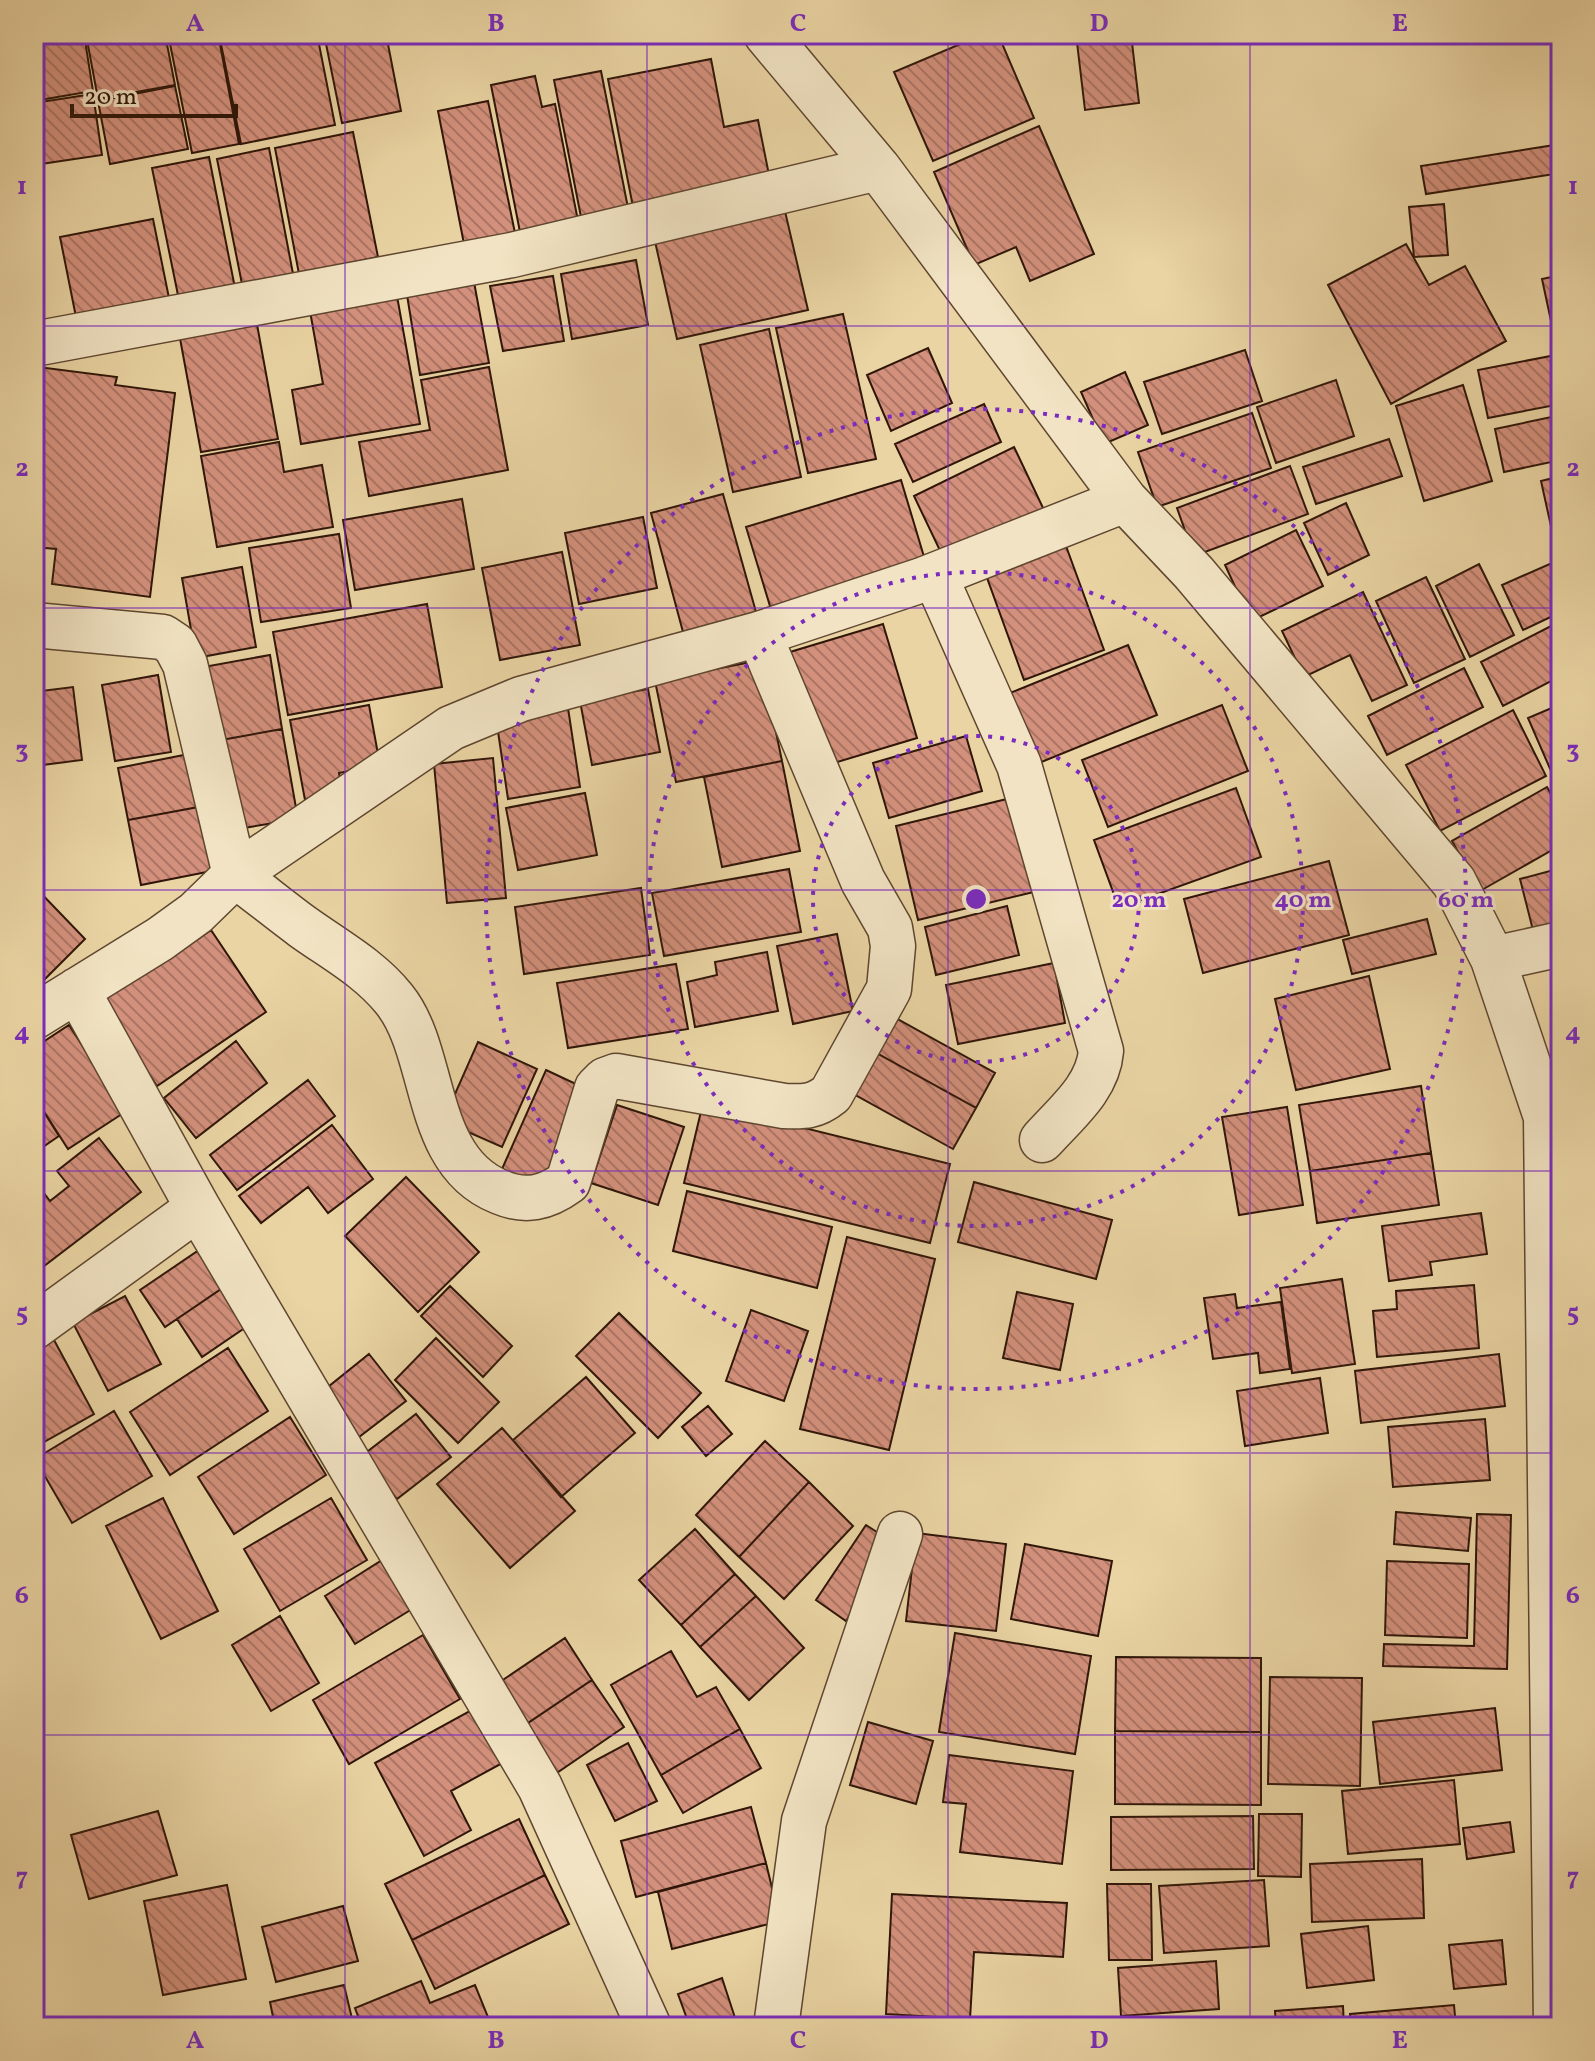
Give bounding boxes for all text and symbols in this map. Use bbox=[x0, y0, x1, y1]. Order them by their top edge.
text: A bbox=[186, 6, 205, 42]
text: B bbox=[487, 6, 505, 42]
text: C bbox=[790, 6, 806, 42]
text: D bbox=[1089, 6, 1109, 42]
text: E bbox=[1392, 6, 1408, 42]
scale bar bbox=[72, 68, 236, 118]
text: 20 m bbox=[84, 81, 137, 115]
text: 1 bbox=[17, 169, 27, 205]
text: 1 bbox=[1568, 169, 1578, 205]
text: 2 bbox=[15, 451, 29, 487]
text: 2 bbox=[1566, 451, 1580, 487]
text: 3 bbox=[15, 733, 29, 769]
text: 3 bbox=[1566, 733, 1580, 769]
text: 20 m bbox=[1111, 884, 1167, 918]
text: 40 m bbox=[1275, 884, 1331, 918]
text: 60 m bbox=[1438, 884, 1494, 918]
centre of rings bbox=[962, 885, 990, 913]
text: 4 bbox=[14, 1015, 30, 1051]
text: 4 bbox=[1565, 1015, 1581, 1051]
text: 5 bbox=[16, 1296, 28, 1332]
text: 5 bbox=[1567, 1296, 1579, 1332]
text: 6 bbox=[15, 1578, 29, 1614]
text: 6 bbox=[1566, 1578, 1580, 1614]
text: 7 bbox=[16, 1860, 28, 1896]
text: 7 bbox=[1567, 1860, 1579, 1896]
text: A bbox=[186, 2023, 205, 2059]
text: B bbox=[487, 2023, 505, 2059]
text: C bbox=[790, 2023, 806, 2059]
text: D bbox=[1089, 2023, 1109, 2059]
text: E bbox=[1392, 2023, 1408, 2059]

